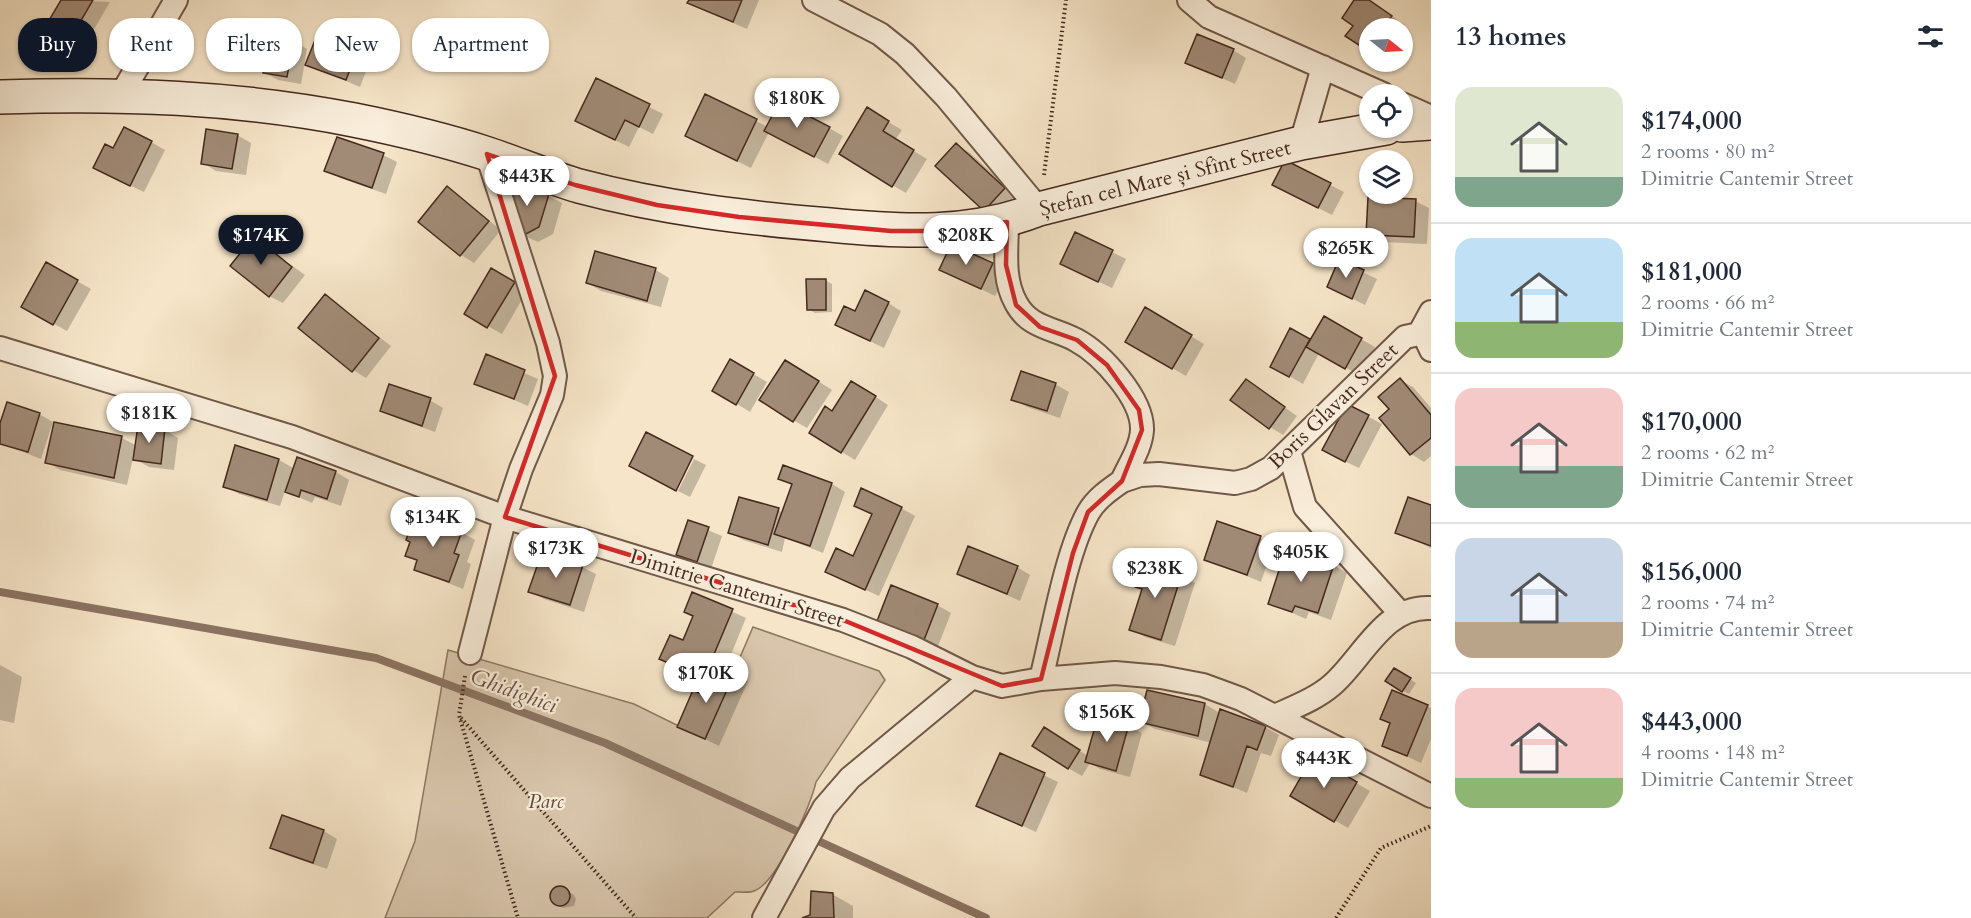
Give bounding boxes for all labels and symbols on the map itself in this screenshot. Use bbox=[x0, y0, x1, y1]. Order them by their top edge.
north arrow bbox=[1359, 18, 1413, 72]
pin: $180K bbox=[755, 78, 839, 129]
street label: Ștefan cel Mare și Sfînt Street bbox=[1036, 133, 1294, 224]
pin: $443K bbox=[485, 156, 569, 207]
pin: $174K bbox=[219, 215, 303, 266]
pin: $208K bbox=[924, 215, 1008, 266]
pin: $265K bbox=[1304, 228, 1388, 279]
street label: Boris Glavan Street bbox=[1262, 336, 1405, 476]
pin: $181K bbox=[107, 393, 191, 444]
pin: $134K bbox=[391, 497, 475, 548]
pin: $173K bbox=[514, 528, 598, 579]
pin: $405K bbox=[1259, 532, 1343, 583]
street label: Dimitrie Cantemir Street bbox=[626, 542, 848, 635]
pin: $238K bbox=[1113, 548, 1197, 599]
pin: $170K bbox=[664, 653, 748, 704]
water label: Ghidighici bbox=[466, 661, 562, 721]
pin: $156K bbox=[1065, 692, 1149, 743]
pin: $443K bbox=[1282, 738, 1366, 789]
park label: Parc bbox=[528, 787, 564, 816]

